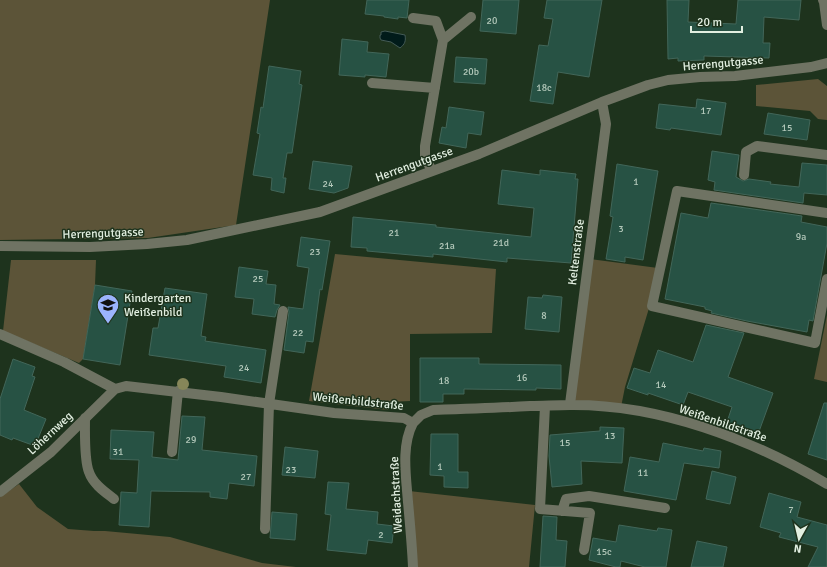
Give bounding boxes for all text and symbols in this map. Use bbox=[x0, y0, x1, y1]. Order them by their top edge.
scale bar bbox=[691, 8, 742, 34]
house number: 20 bbox=[487, 15, 497, 27]
text: 20 m bbox=[697, 15, 722, 30]
street label: Herrengutgasse bbox=[682, 52, 764, 75]
house number: 20b bbox=[463, 66, 479, 78]
house number: 18c bbox=[536, 82, 552, 94]
house number: 17 bbox=[701, 105, 711, 117]
house number: 15 bbox=[782, 122, 792, 134]
street label: Herrengutgasse bbox=[373, 144, 455, 185]
house number: 1 bbox=[633, 176, 639, 188]
house number: 24 bbox=[323, 178, 334, 190]
street label: Keltenstraße bbox=[565, 218, 588, 286]
house number: 3 bbox=[618, 223, 624, 235]
street label: Herrengutgasse bbox=[62, 225, 144, 242]
house number: 21 bbox=[389, 227, 399, 239]
house number: 9a bbox=[796, 231, 806, 243]
house number: 21d bbox=[493, 237, 509, 249]
house number: 21a bbox=[439, 240, 455, 252]
house number: 23 bbox=[310, 246, 320, 258]
house number: 25 bbox=[253, 273, 263, 285]
place label: Kindergarten Weißenbild bbox=[124, 291, 191, 320]
school or university icon: Kindergarten Weißenbild bbox=[95, 292, 121, 325]
house number: 8 bbox=[541, 310, 547, 322]
house number: 22 bbox=[293, 327, 303, 339]
house number: 24 bbox=[239, 362, 250, 374]
house number: 16 bbox=[517, 372, 527, 384]
house number: 18 bbox=[439, 375, 449, 387]
house number: 14 bbox=[656, 379, 667, 391]
street label: Weißenbildstraße bbox=[312, 389, 404, 414]
street label: Weißenbildstraße bbox=[677, 401, 769, 446]
street label: Löhernweg bbox=[25, 409, 76, 458]
house number: 13 bbox=[605, 430, 615, 442]
house number: 29 bbox=[186, 434, 196, 446]
house number: 15 bbox=[560, 437, 570, 449]
house number: 31 bbox=[113, 446, 123, 458]
street label: Weidachstraße bbox=[387, 456, 406, 534]
house number: 1 bbox=[437, 461, 443, 473]
house number: 23 bbox=[286, 464, 296, 476]
house number: 11 bbox=[638, 467, 648, 479]
house number: 27 bbox=[241, 471, 251, 483]
house number: 7 bbox=[788, 504, 794, 516]
north arrow bbox=[779, 519, 819, 559]
house number: 2 bbox=[378, 529, 384, 541]
text: N bbox=[793, 541, 802, 555]
house number: 15c bbox=[596, 546, 612, 558]

